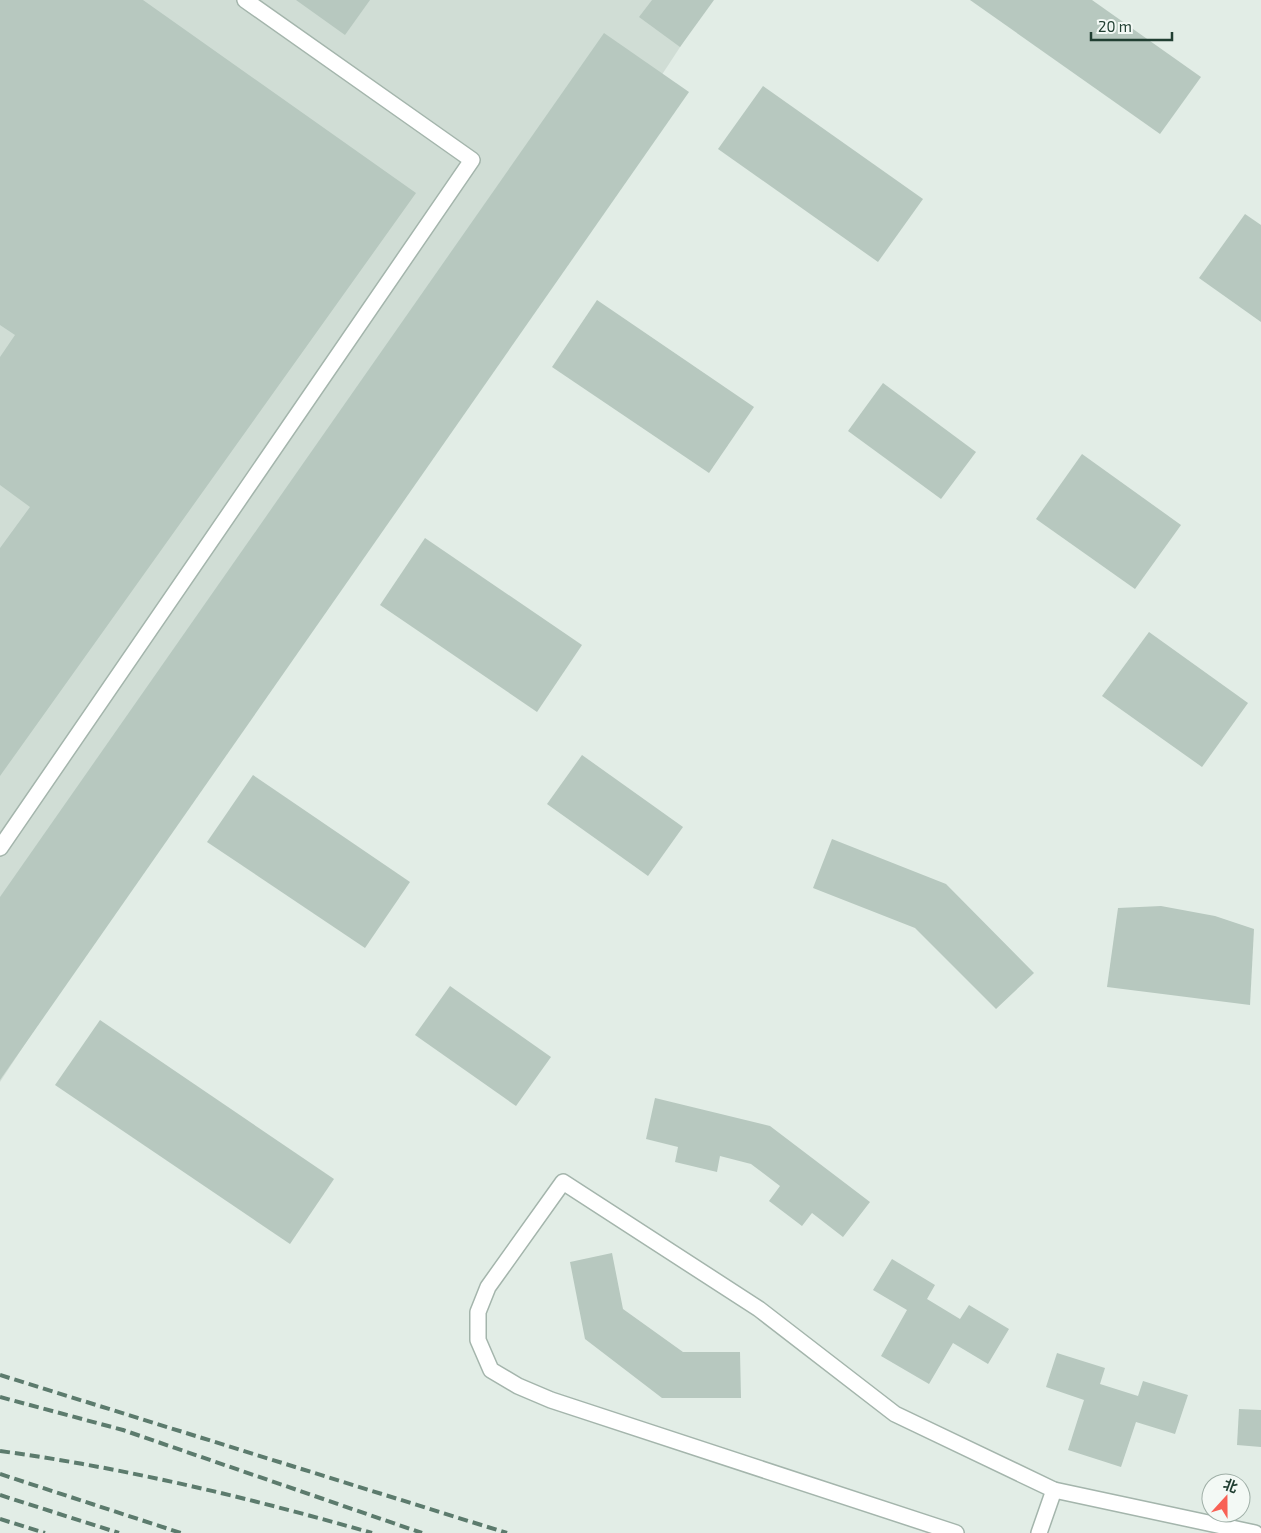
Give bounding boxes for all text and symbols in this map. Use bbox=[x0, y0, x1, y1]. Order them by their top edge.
scale bar bbox=[1091, 10, 1172, 42]
text: 20 m bbox=[1098, 17, 1132, 35]
north arrow bbox=[1201, 1473, 1251, 1523]
text: 北 bbox=[1221, 1475, 1240, 1496]

